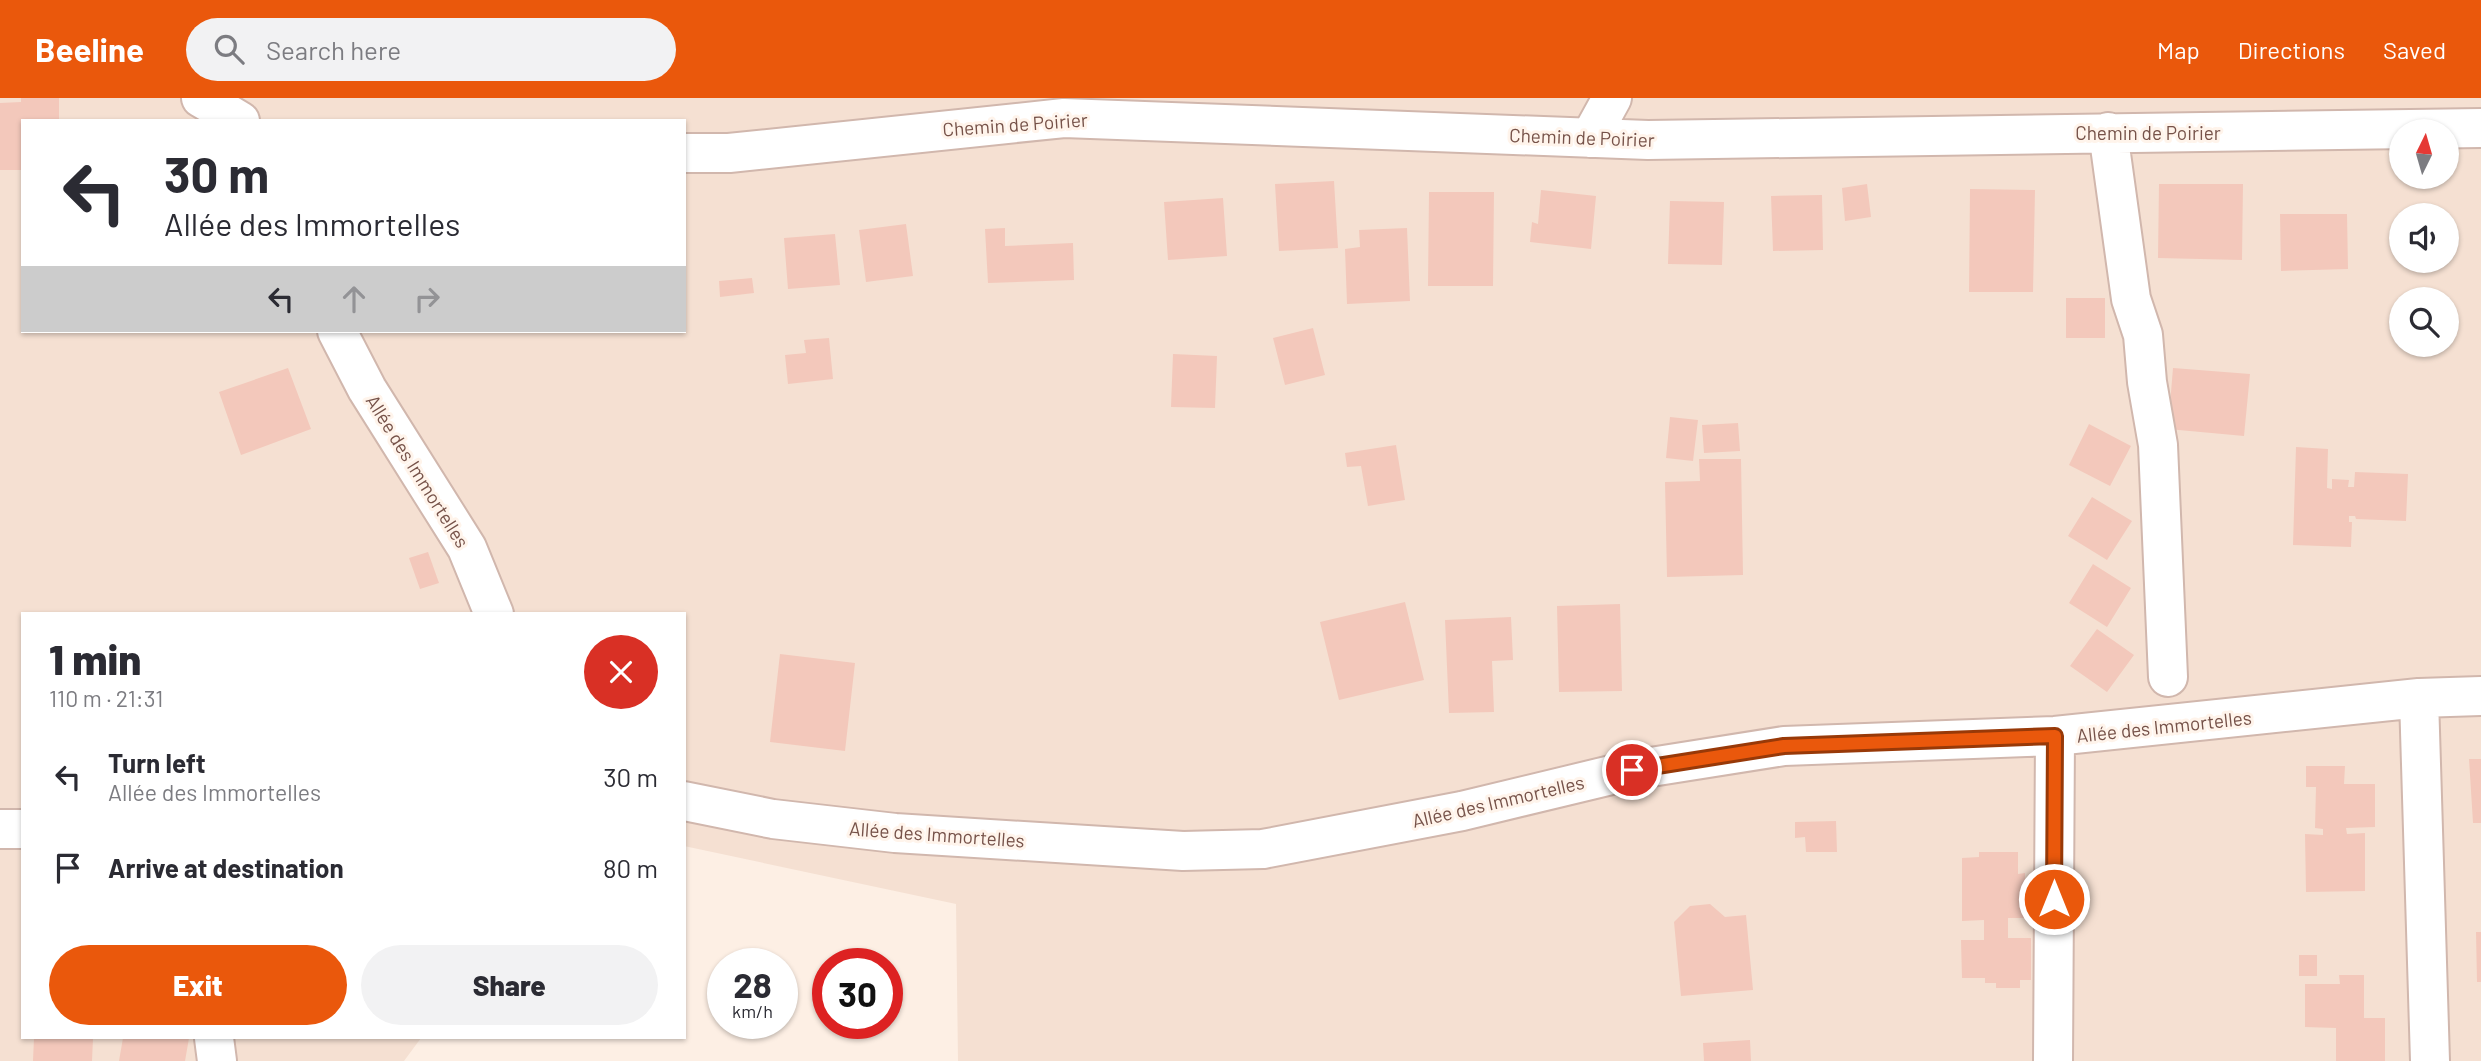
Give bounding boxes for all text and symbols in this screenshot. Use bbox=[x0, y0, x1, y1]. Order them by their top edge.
search box bbox=[186, 18, 676, 81]
text: Beeline bbox=[35, 29, 144, 69]
icon: search bbox=[210, 30, 248, 68]
text: Search here bbox=[266, 34, 401, 65]
text: Map bbox=[2157, 35, 2200, 64]
text: Directions bbox=[2238, 35, 2345, 64]
text: Saved bbox=[2383, 35, 2446, 64]
street label: Chemin de Poirier bbox=[942, 107, 1088, 141]
north arrow bbox=[2389, 119, 2459, 189]
map controls bbox=[2389, 119, 2459, 357]
street label: Chemin de Poirier bbox=[2075, 121, 2221, 144]
street label: Chemin de Poirier bbox=[1509, 123, 1655, 151]
text: 30 m bbox=[164, 144, 269, 203]
icon: left bbox=[49, 147, 140, 238]
button: sound bbox=[2389, 203, 2459, 273]
text: Allée des Immortelles bbox=[164, 204, 460, 242]
icon: left bbox=[262, 280, 300, 318]
icon: ahead bbox=[335, 280, 373, 318]
icon: right bbox=[408, 280, 446, 318]
button: search bbox=[2389, 287, 2459, 357]
street label: Allée des Immortelles bbox=[362, 390, 474, 552]
text: 1 min bbox=[49, 633, 141, 683]
button: close bbox=[584, 635, 658, 709]
text: 110 m · 21:31 bbox=[49, 684, 163, 712]
street label: Allée des Immortelles bbox=[2075, 705, 2253, 747]
pin bbox=[1602, 740, 1662, 800]
text: Turn left bbox=[108, 747, 206, 778]
icon: arrive bbox=[1613, 751, 1651, 789]
icon: left bbox=[49, 758, 87, 796]
text: 30 m bbox=[603, 761, 658, 792]
street label: Allée des Immortelles bbox=[1410, 770, 1586, 832]
text: Allée des Immortelles bbox=[108, 778, 321, 806]
street label: Allée des Immortelles bbox=[848, 816, 1026, 852]
icon: arrive bbox=[49, 849, 87, 887]
text: Arrive at destination bbox=[108, 852, 344, 883]
text: 80 m bbox=[603, 852, 658, 883]
position arrow bbox=[2017, 862, 2091, 936]
button: Exit bbox=[49, 945, 347, 1025]
button: Share bbox=[361, 945, 658, 1025]
speed limit sign: 30 bbox=[812, 948, 903, 1039]
text: 28 bbox=[733, 963, 772, 1005]
text: km/h bbox=[732, 1000, 773, 1022]

